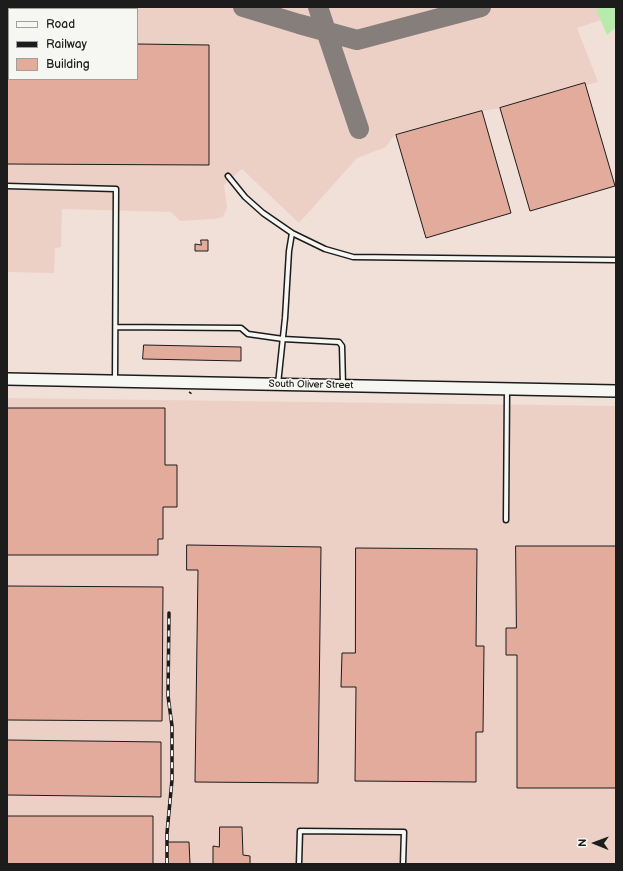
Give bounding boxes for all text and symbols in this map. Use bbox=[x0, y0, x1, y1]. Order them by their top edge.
legend bbox=[8, 8, 138, 80]
text: Road bbox=[46, 17, 75, 32]
text: Railway bbox=[46, 37, 87, 52]
text: Building bbox=[46, 57, 90, 72]
street label: South Oliver Street bbox=[269, 378, 353, 392]
north arrow bbox=[575, 823, 615, 863]
text: N bbox=[576, 839, 589, 847]

